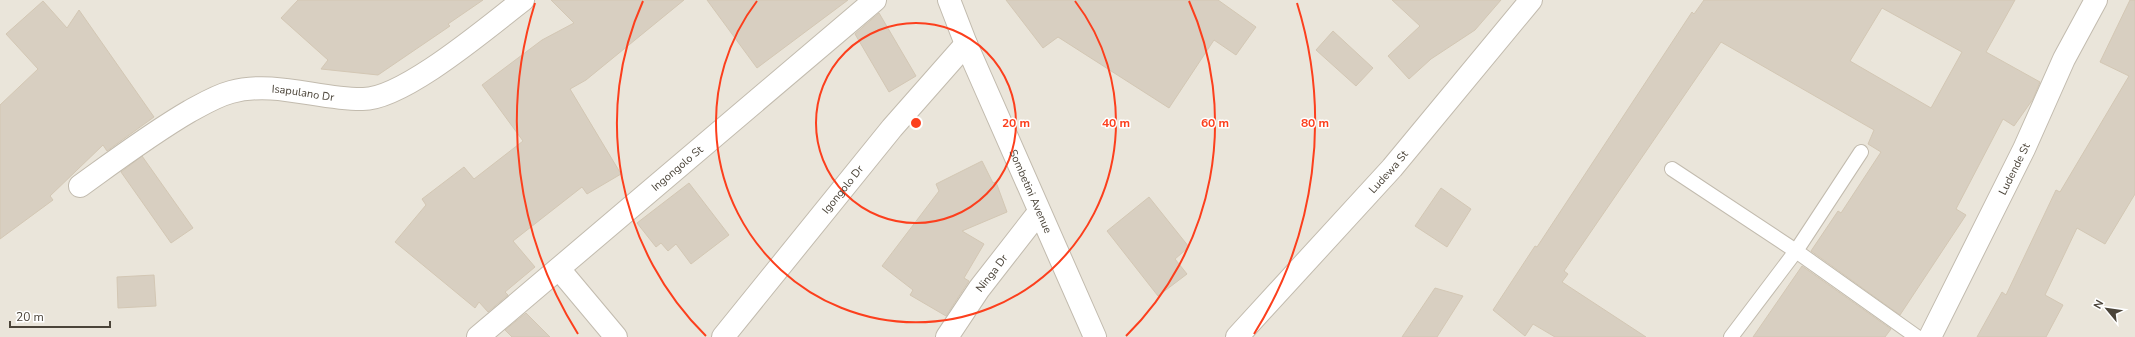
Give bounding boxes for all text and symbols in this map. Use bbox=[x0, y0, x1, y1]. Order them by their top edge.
street label: Isapulano Dr bbox=[271, 81, 335, 105]
text: 20 m bbox=[1002, 115, 1030, 131]
text: 40 m bbox=[1102, 115, 1130, 131]
text: 60 m bbox=[1201, 115, 1229, 131]
text: 80 m bbox=[1301, 115, 1329, 131]
centre of rings bbox=[909, 116, 923, 130]
street label: Ludende St bbox=[1995, 141, 2034, 198]
street label: Ingongolo St bbox=[648, 142, 706, 195]
street label: Sombetini Avenue bbox=[1005, 147, 1055, 236]
street label: Ludewa St bbox=[1365, 147, 1412, 197]
street label: Igongolo Dr bbox=[819, 162, 867, 217]
street label: Ninga Dr bbox=[972, 251, 1011, 295]
north arrow bbox=[2087, 289, 2127, 329]
text: N bbox=[2090, 297, 2107, 312]
scale bar bbox=[10, 303, 110, 329]
text: 20 m bbox=[16, 309, 44, 325]

